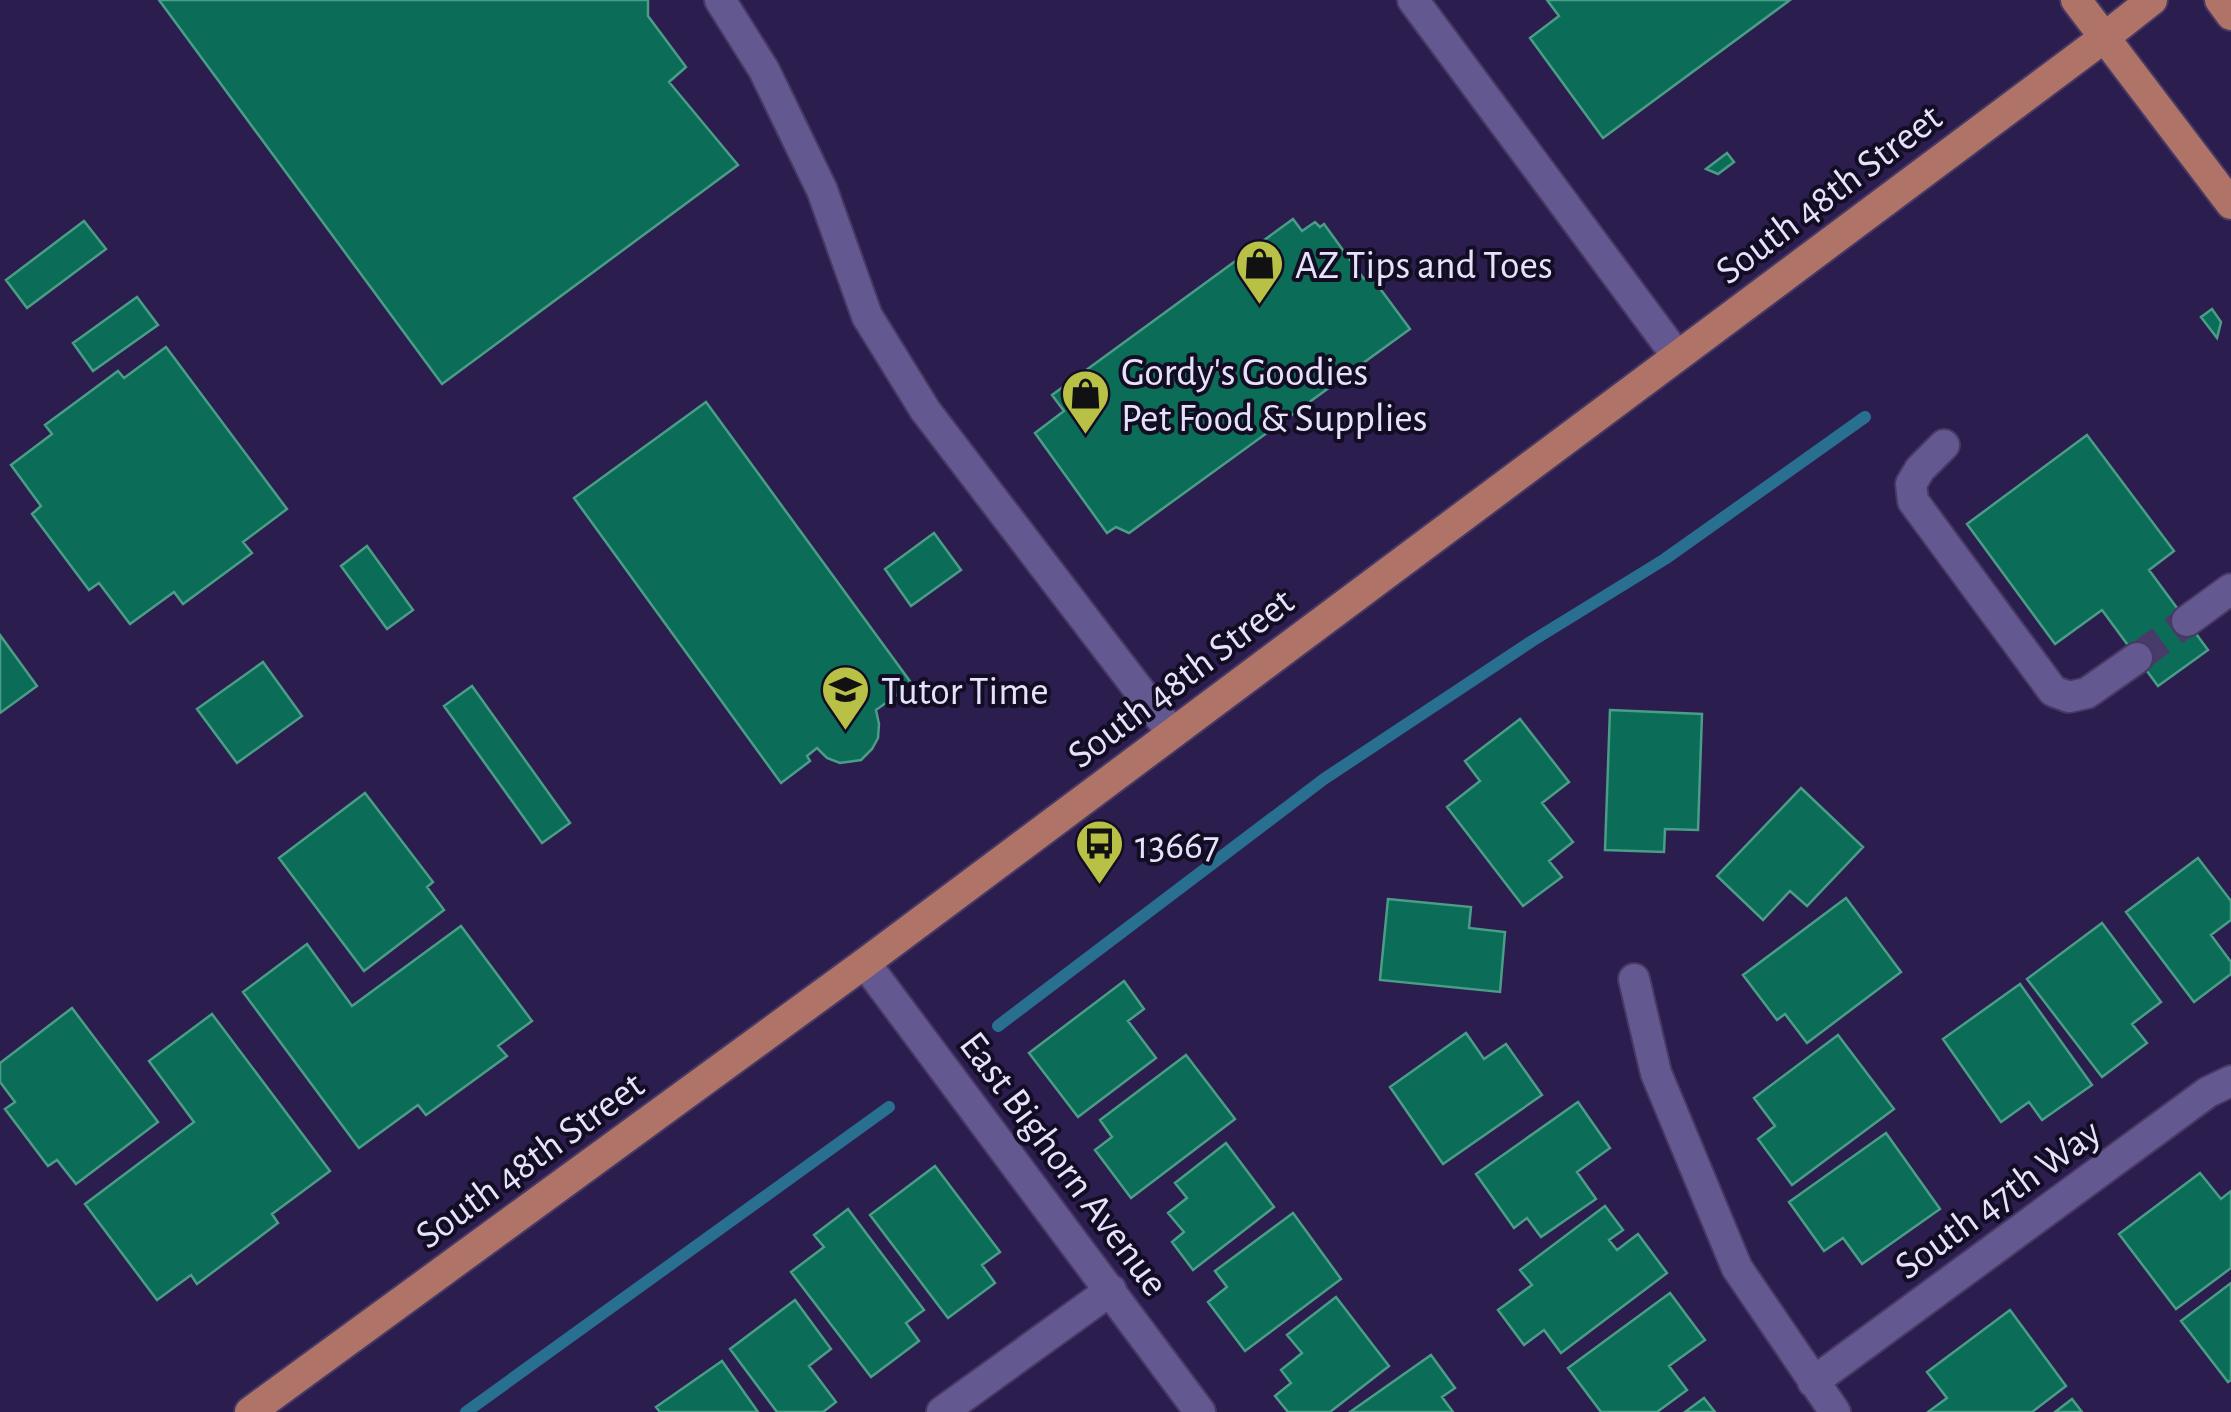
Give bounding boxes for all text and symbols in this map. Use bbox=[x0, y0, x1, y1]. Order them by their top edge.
street label: South 48th Street bbox=[1709, 97, 1950, 292]
shop icon: AZ Tips and Toes bbox=[1234, 238, 1286, 306]
place label: AZ Tips and Toes bbox=[1295, 246, 1553, 286]
place label: Gordy's Goodies Pet Food & Supplies bbox=[1121, 353, 1428, 439]
shop icon: Gordy's Goodies Pet Food & Supplies bbox=[1060, 368, 1112, 436]
street label: South 48th Street bbox=[1061, 581, 1302, 776]
school or university icon: Tutor Time bbox=[820, 664, 872, 732]
place label: Tutor Time bbox=[881, 672, 1049, 712]
bus stop icon: 13667 bbox=[1074, 818, 1126, 886]
place label: 13667 bbox=[1135, 826, 1220, 866]
street label: East Bighorn Avenue bbox=[952, 1025, 1175, 1303]
street label: South 48th Street bbox=[409, 1065, 652, 1256]
street label: South 47th Way bbox=[1888, 1112, 2108, 1287]

